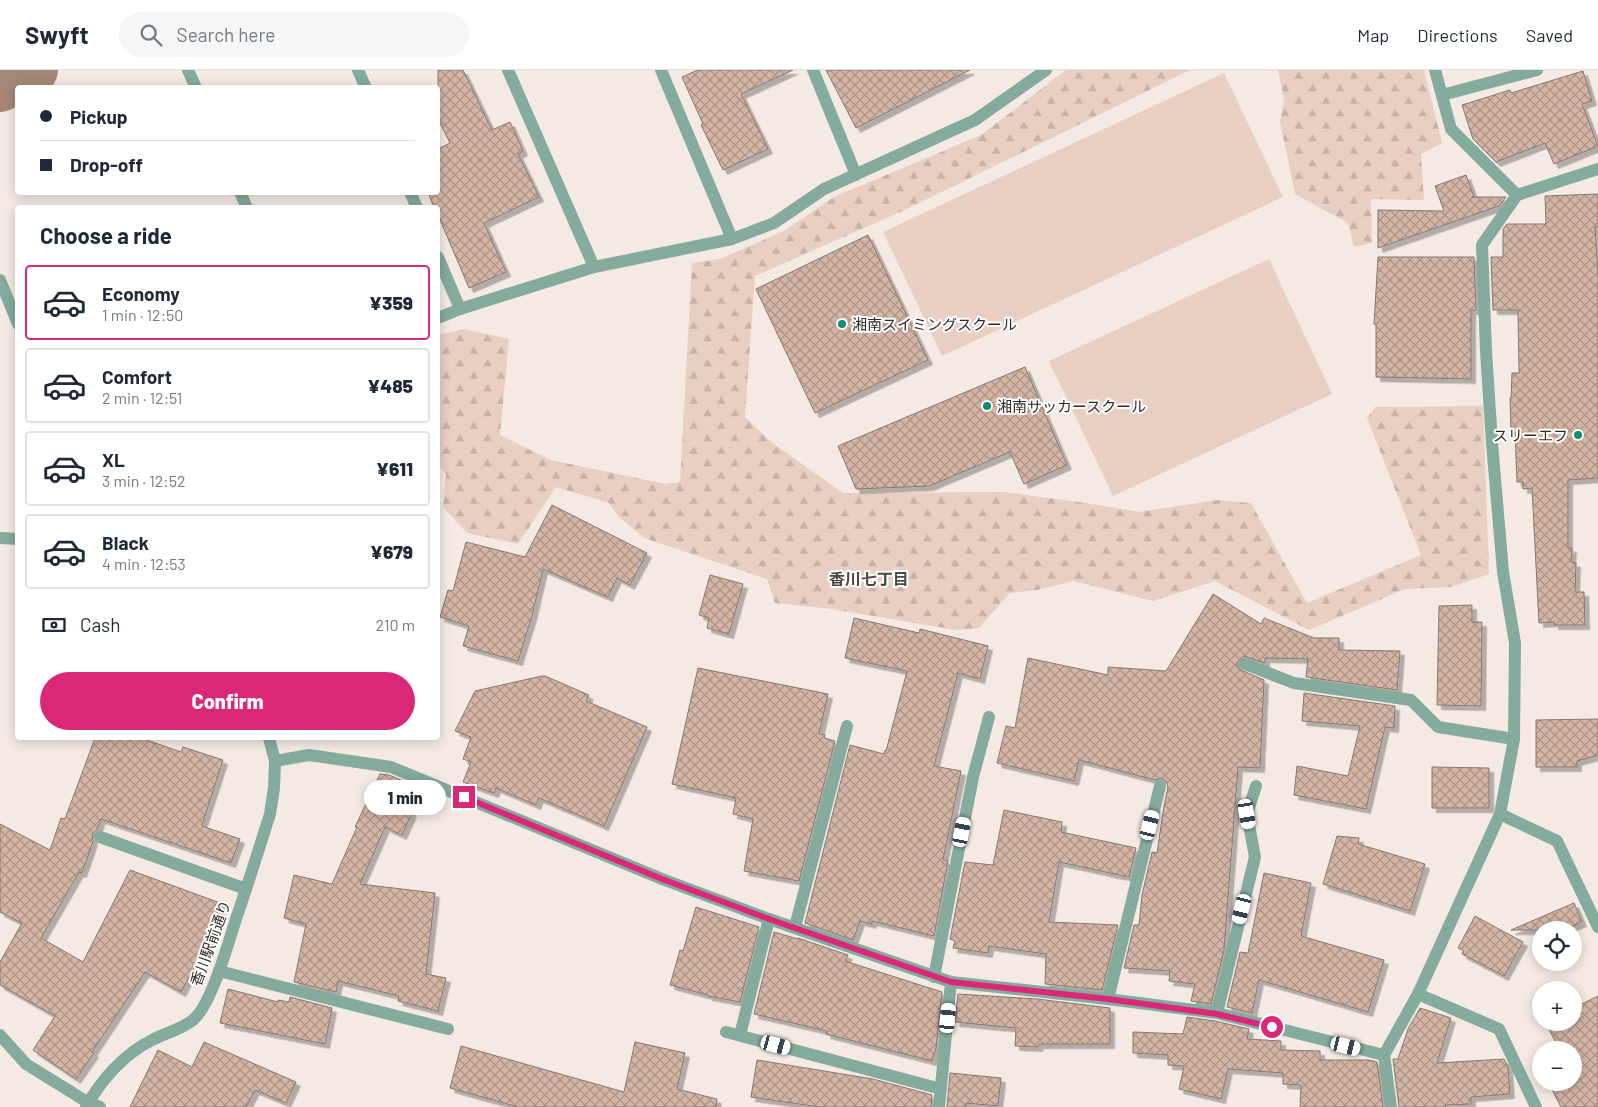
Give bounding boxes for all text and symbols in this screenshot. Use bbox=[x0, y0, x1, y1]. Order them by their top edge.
search box bbox=[119, 12, 469, 57]
text: Swyft bbox=[25, 20, 89, 49]
icon: search bbox=[137, 21, 165, 49]
text: Search here bbox=[177, 23, 275, 46]
text: Map bbox=[1357, 24, 1389, 46]
text: Directions bbox=[1417, 24, 1498, 46]
text: Saved bbox=[1526, 24, 1573, 46]
text: Pickup bbox=[70, 105, 128, 128]
text: Drop-off bbox=[70, 153, 143, 176]
text: Choose a ride bbox=[40, 222, 172, 248]
icon: car bbox=[42, 280, 87, 325]
text: Economy bbox=[102, 282, 180, 305]
text: ¥359 bbox=[369, 291, 413, 314]
text: 1 min · 12:50 bbox=[102, 305, 183, 324]
place label: 湘南スイミングスクール bbox=[852, 315, 1017, 333]
marker: 湘南スイミングスクール bbox=[836, 318, 848, 330]
icon: car bbox=[42, 363, 87, 408]
text: Comfort bbox=[102, 365, 172, 388]
text: ¥485 bbox=[367, 374, 413, 397]
text: 2 min · 12:51 bbox=[102, 388, 182, 407]
place label: 湘南サッカースクール bbox=[997, 397, 1146, 415]
marker: 湘南サッカースクール bbox=[981, 400, 993, 412]
place label: スリーエフ bbox=[1493, 426, 1568, 444]
marker: スリーエフ bbox=[1572, 429, 1584, 441]
icon: car bbox=[42, 446, 87, 491]
text: XL bbox=[102, 448, 125, 471]
text: ¥611 bbox=[376, 457, 413, 480]
text: 3 min · 12:52 bbox=[102, 471, 186, 490]
icon: car bbox=[42, 529, 87, 574]
text: Black bbox=[102, 531, 149, 554]
text: ¥679 bbox=[370, 540, 413, 563]
text: 4 min · 12:53 bbox=[102, 554, 186, 573]
district label: 香川七丁目 bbox=[829, 569, 909, 588]
icon: cash bbox=[40, 611, 68, 639]
text: Cash bbox=[80, 613, 121, 636]
text: 210 m bbox=[376, 615, 415, 634]
button: Confirm bbox=[40, 672, 415, 730]
callout: 1 min bbox=[364, 780, 446, 814]
route end bbox=[453, 786, 475, 808]
text: 1 min bbox=[387, 788, 423, 807]
car bbox=[1237, 798, 1256, 830]
car bbox=[1139, 809, 1160, 841]
car bbox=[951, 816, 972, 848]
car bbox=[1231, 893, 1252, 925]
street label: 香川駅前通り bbox=[186, 898, 234, 988]
map controls bbox=[1532, 921, 1582, 1091]
button: locate bbox=[1532, 921, 1582, 971]
button: + bbox=[1532, 981, 1582, 1031]
car bbox=[939, 1002, 956, 1034]
route start bbox=[1261, 1016, 1283, 1038]
car bbox=[759, 1034, 792, 1056]
car bbox=[1329, 1035, 1362, 1057]
button: − bbox=[1532, 1041, 1582, 1091]

